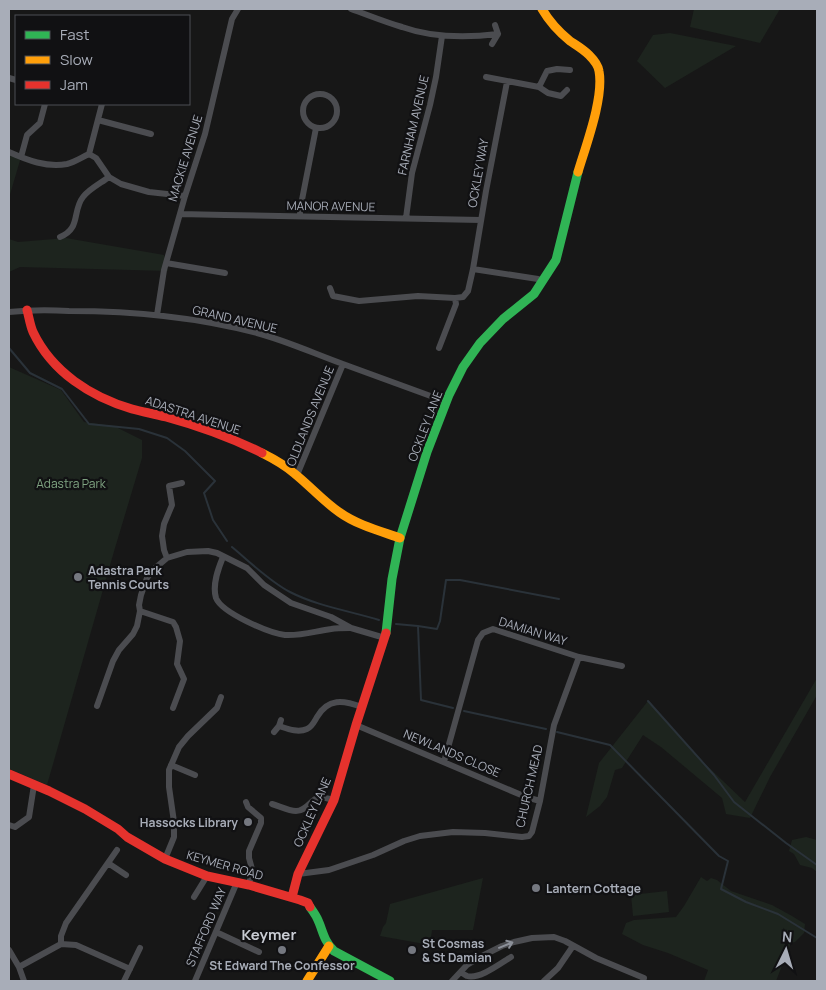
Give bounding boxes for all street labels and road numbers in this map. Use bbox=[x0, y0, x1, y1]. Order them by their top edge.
street label: FARNHAM AVENUE bbox=[393, 73, 433, 177]
street label: MACKIE AVENUE bbox=[164, 113, 206, 203]
street label: OCKLEY WAY bbox=[464, 137, 492, 209]
street label: MANOR AVENUE bbox=[286, 197, 376, 215]
street label: GRAND AVENUE bbox=[191, 301, 279, 337]
street label: OLDLANDS AVENUE bbox=[282, 363, 338, 469]
street label: OCKLEY LANE bbox=[404, 388, 446, 464]
street label: ADASTRA AVENUE bbox=[143, 392, 243, 438]
street label: DAMIAN WAY bbox=[497, 613, 569, 650]
street label: NEWLANDS CLOSE bbox=[401, 725, 503, 781]
street label: CHURCH MEAD bbox=[511, 743, 547, 829]
street label: OCKLEY LANE bbox=[289, 774, 335, 850]
street label: KEYMER ROAD bbox=[185, 846, 265, 884]
street label: STAFFORD WAY bbox=[182, 884, 230, 969]

